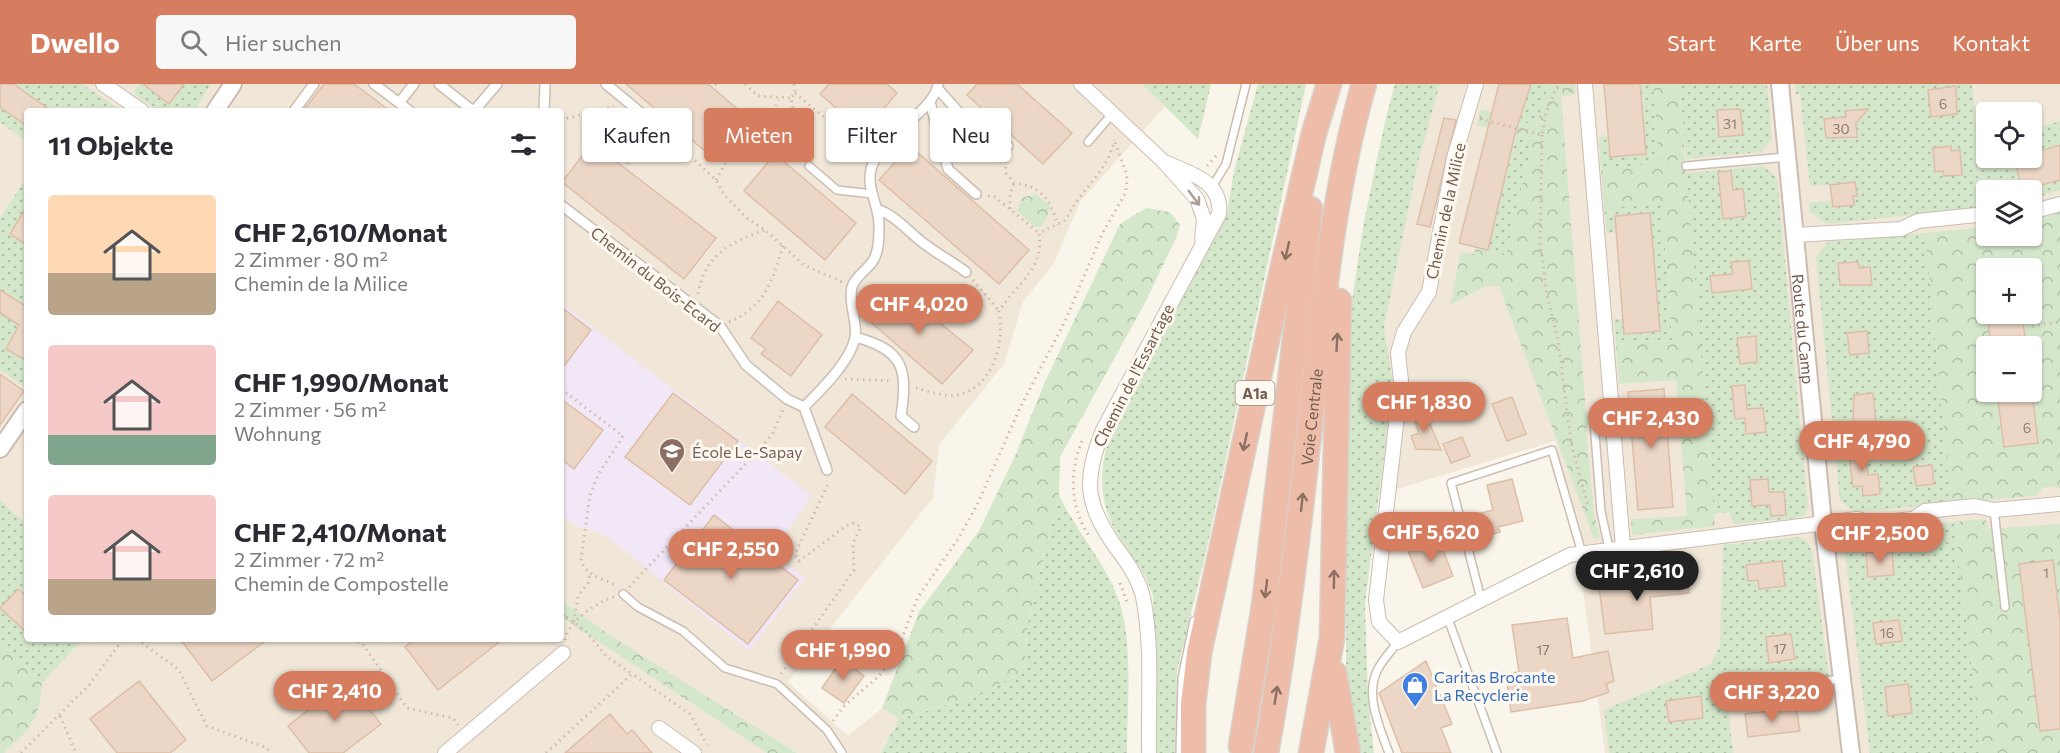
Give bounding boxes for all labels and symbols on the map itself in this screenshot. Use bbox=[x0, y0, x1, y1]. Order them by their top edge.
house number: 6 bbox=[1939, 95, 1947, 112]
house number: 31 bbox=[1723, 115, 1737, 132]
house number: 30 bbox=[1832, 120, 1850, 137]
street label: Chemin de la Milice bbox=[1421, 141, 1469, 281]
one-way arrow bbox=[1188, 189, 1201, 205]
street label: Chemin du Bois-Ecard bbox=[587, 222, 725, 336]
one-way arrow bbox=[1280, 241, 1292, 260]
street label: Route du Camp bbox=[1789, 273, 1819, 385]
pin: CHF 4,020 bbox=[850, 284, 988, 335]
street label: Chemin de l'Essartage bbox=[1089, 300, 1177, 450]
one-way arrow bbox=[1331, 333, 1342, 353]
street label: Voie Centrale bbox=[1296, 368, 1325, 467]
road number: A1a bbox=[1236, 381, 1274, 405]
pin: CHF 1,830 bbox=[1355, 382, 1493, 433]
pin: CHF 2,430 bbox=[1582, 398, 1720, 449]
house number: 6 bbox=[2023, 419, 2031, 436]
pin: CHF 4,790 bbox=[1793, 421, 1931, 472]
one-way arrow bbox=[1238, 432, 1250, 451]
school or university icon: École Le-Sapay bbox=[657, 436, 687, 474]
place label: École Le-Sapay bbox=[692, 442, 803, 461]
one-way arrow bbox=[1297, 493, 1308, 513]
pin: CHF 5,620 bbox=[1362, 512, 1500, 563]
pin: CHF 2,500 bbox=[1811, 513, 1949, 564]
pin: CHF 2,550 bbox=[662, 529, 800, 580]
pin: CHF 2,610 bbox=[1568, 551, 1706, 602]
house number: 1 bbox=[2043, 564, 2049, 581]
one-way arrow bbox=[1328, 570, 1339, 590]
one-way arrow bbox=[1260, 579, 1271, 599]
house number: 16 bbox=[1880, 624, 1894, 641]
pin: CHF 1,990 bbox=[774, 630, 912, 681]
house number: 17 bbox=[1773, 640, 1787, 657]
house number: 17 bbox=[1536, 641, 1550, 658]
place label: Caritas Brocante La Recyclerie bbox=[1434, 667, 1555, 704]
shop icon: Caritas Brocante La Recyclerie bbox=[1400, 670, 1430, 708]
pin: CHF 2,410 bbox=[266, 671, 404, 722]
pin: CHF 3,220 bbox=[1703, 672, 1841, 723]
one-way arrow bbox=[1271, 686, 1282, 706]

